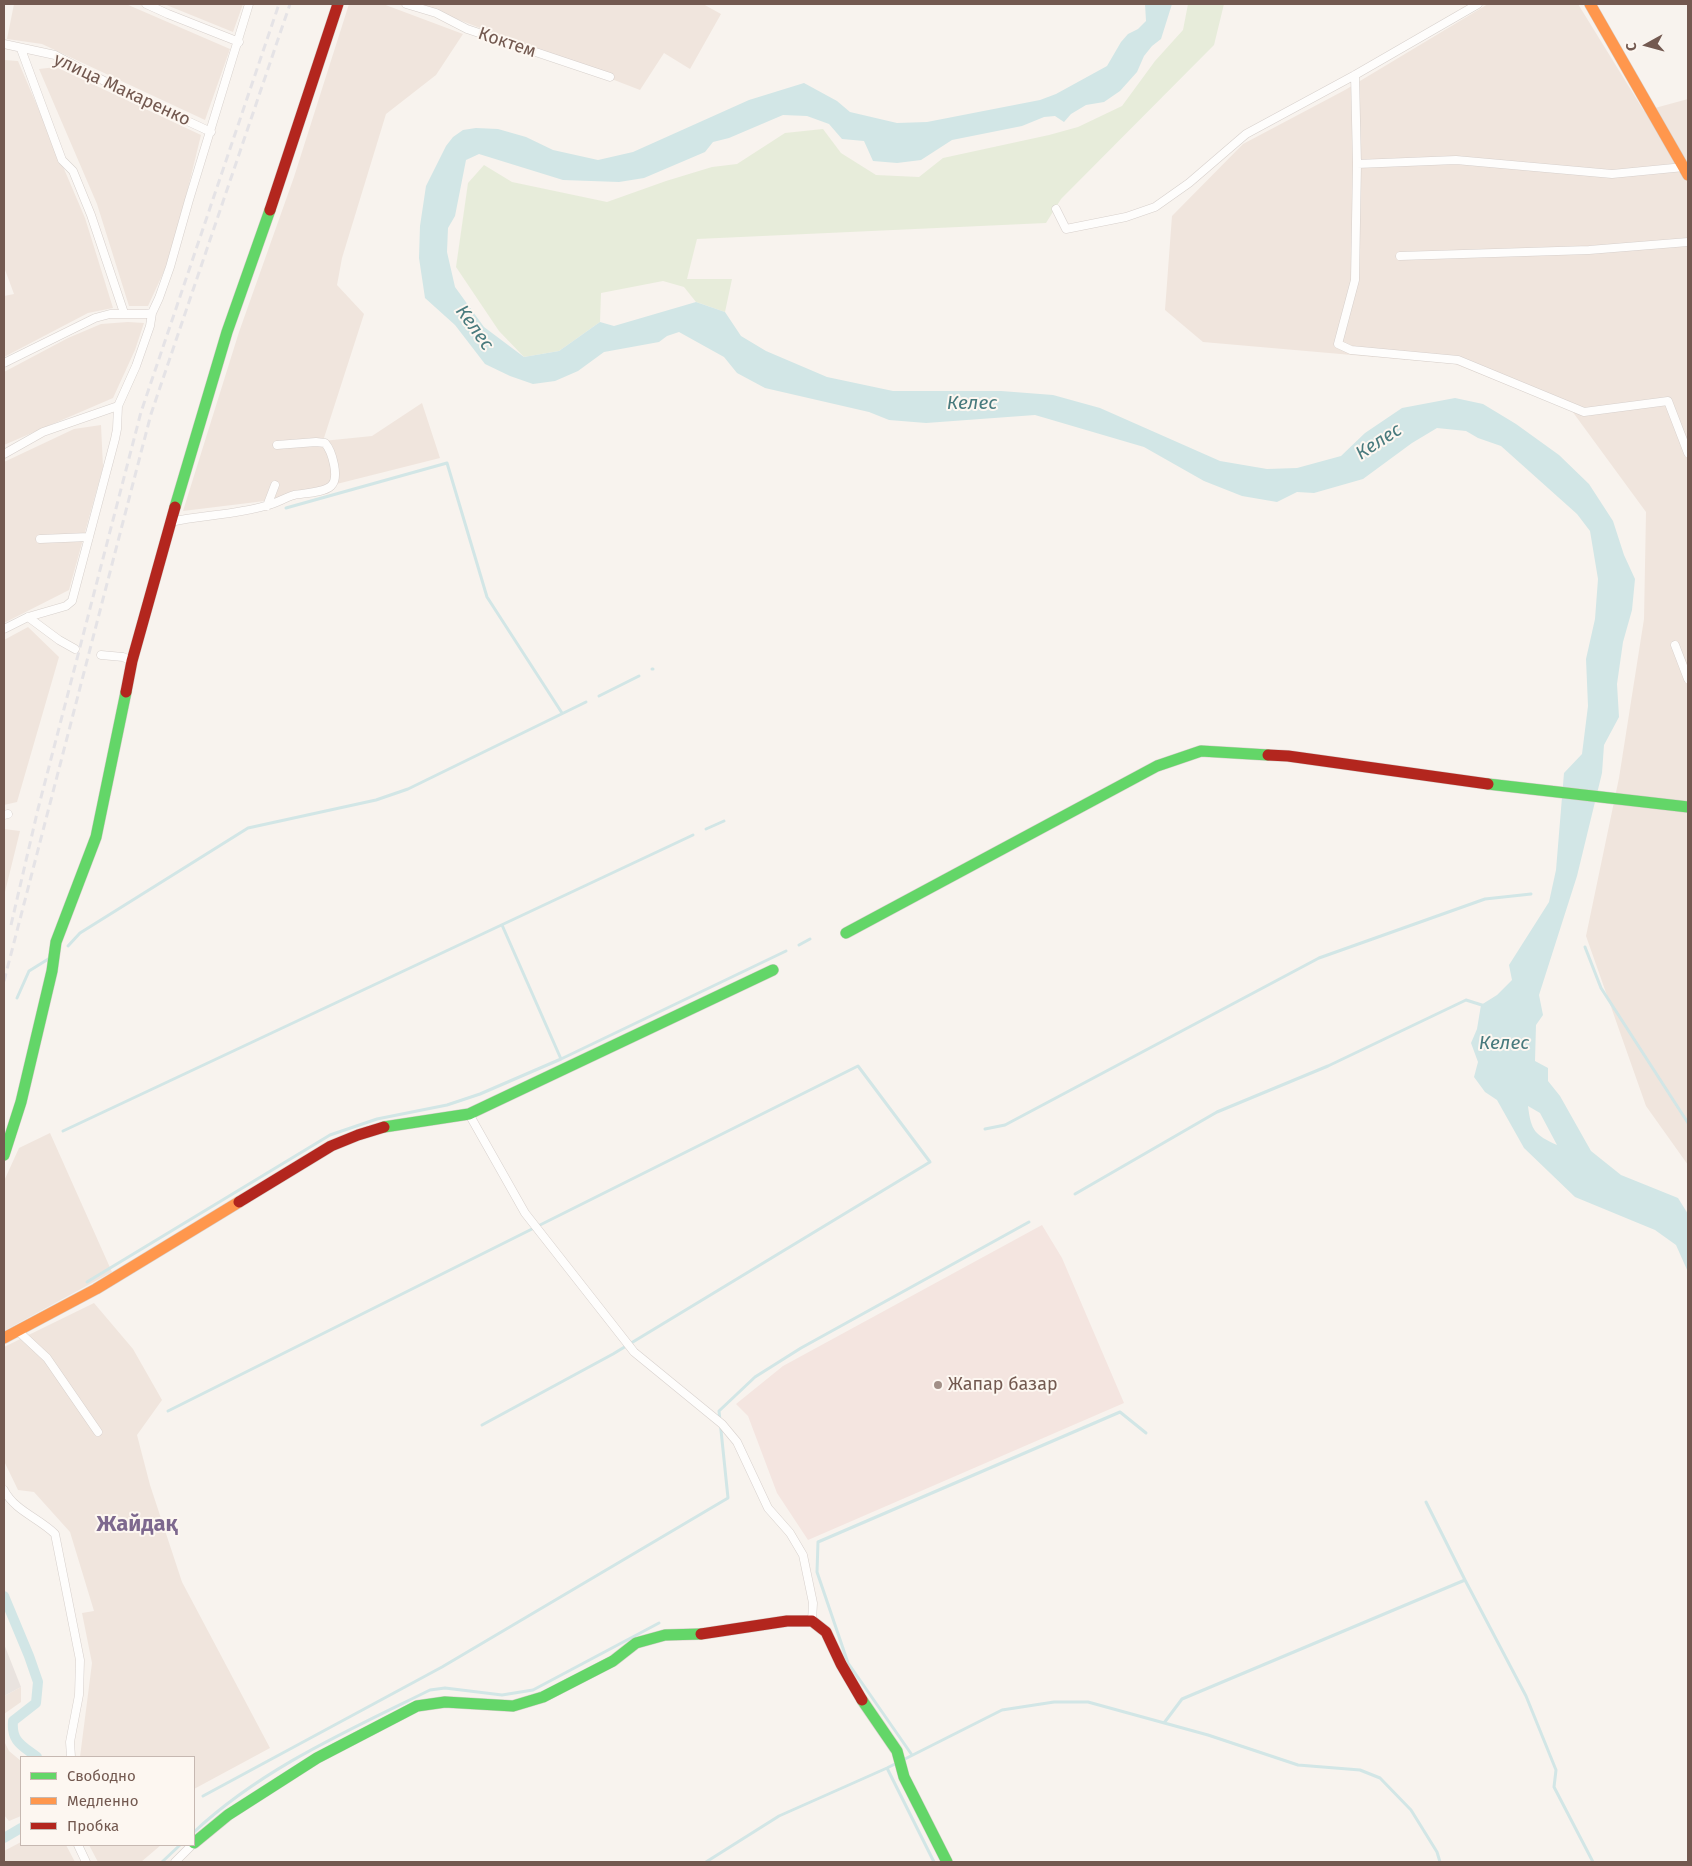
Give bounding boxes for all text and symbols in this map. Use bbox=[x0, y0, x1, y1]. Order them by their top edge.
north arrow bbox=[1622, 20, 1672, 70]
street label: Коктем bbox=[475, 23, 539, 63]
text: С bbox=[1623, 42, 1641, 52]
street label: улица Макаренко bbox=[50, 49, 194, 131]
water label: Келес bbox=[450, 301, 498, 355]
water label: Келес bbox=[947, 393, 997, 415]
water label: Келес bbox=[1352, 419, 1406, 465]
water label: Келес bbox=[1479, 1033, 1529, 1055]
place label: Жапар базар bbox=[948, 1374, 1058, 1396]
marker: Жапар базар bbox=[932, 1379, 944, 1391]
district label: Жайдақ bbox=[96, 1512, 178, 1538]
legend bbox=[20, 1756, 195, 1846]
text: Свободно bbox=[67, 1767, 136, 1785]
text: Медленно bbox=[67, 1792, 139, 1810]
text: Пробка bbox=[67, 1817, 119, 1835]

